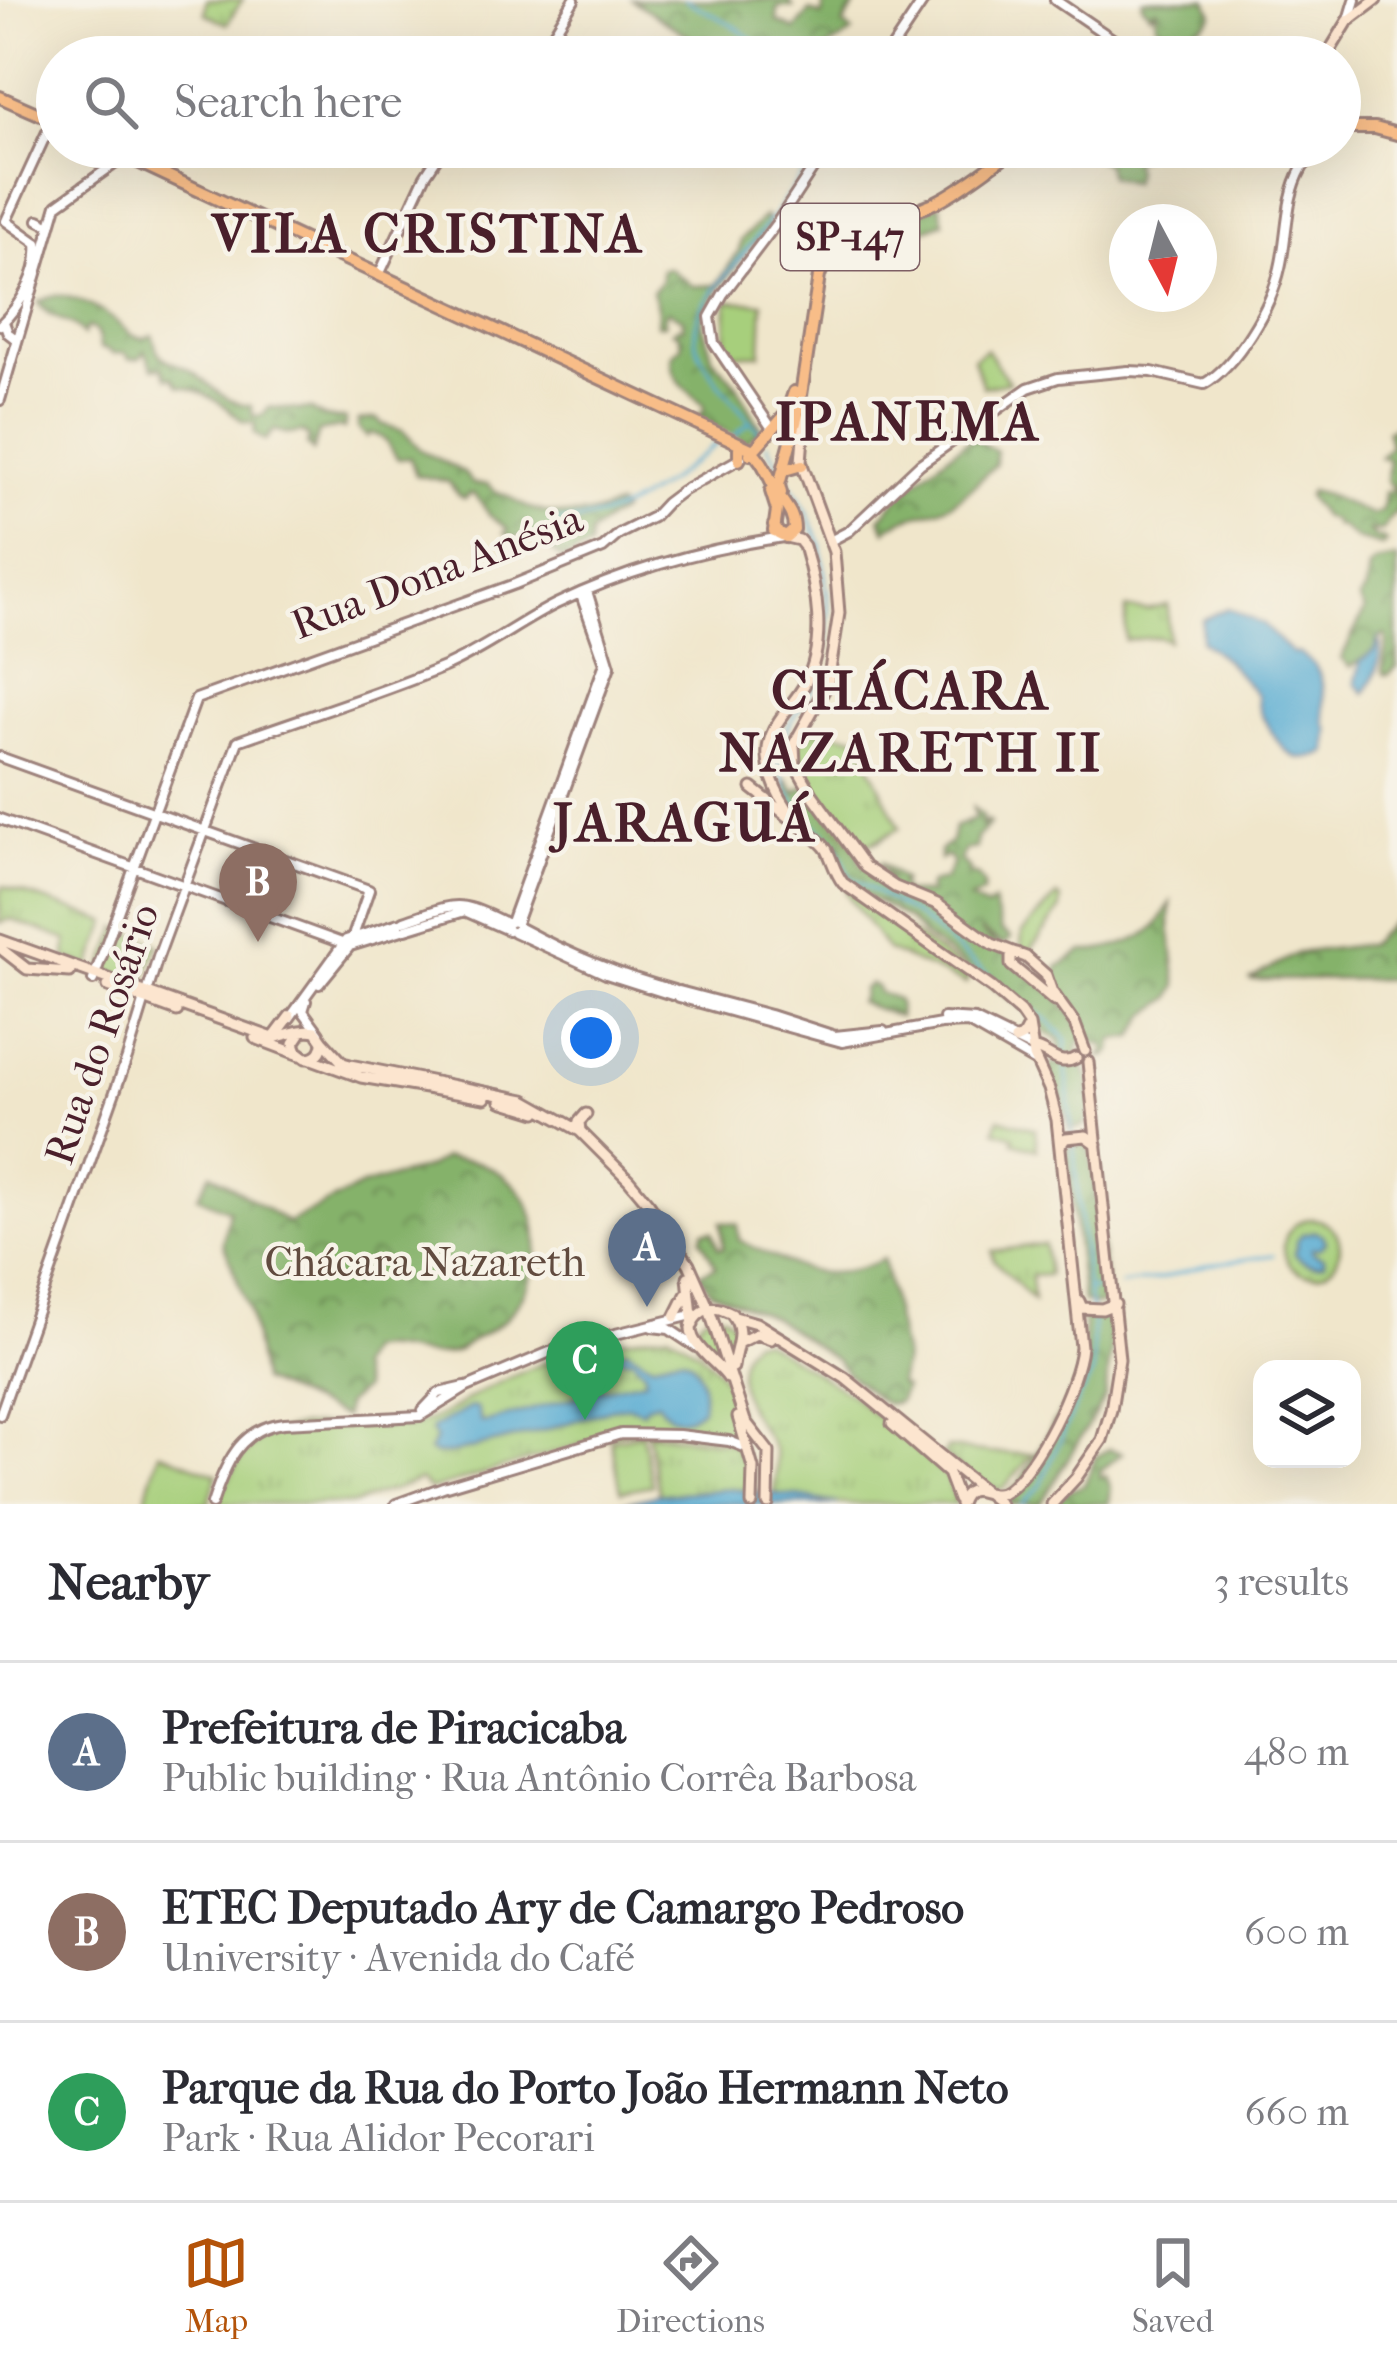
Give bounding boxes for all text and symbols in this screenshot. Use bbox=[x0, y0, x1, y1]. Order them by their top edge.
search box bbox=[36, 36, 1361, 168]
icon: search bbox=[78, 69, 144, 135]
text: Search here bbox=[174, 76, 402, 129]
district label: VILA CRISTINA bbox=[210, 203, 644, 266]
road number: SP-147 bbox=[781, 204, 919, 270]
north arrow bbox=[1109, 204, 1217, 312]
district label: IPANEMA bbox=[775, 391, 1041, 454]
street label: Rua Dona Anésia bbox=[285, 494, 590, 650]
district label: CHÁCARA NAZARETH II bbox=[719, 658, 1103, 785]
district label: JARAGUÁ bbox=[548, 790, 817, 855]
pin: B bbox=[219, 843, 297, 942]
street label: Rua do Rosário bbox=[34, 897, 170, 1171]
your location bbox=[561, 1008, 621, 1068]
pin: A bbox=[608, 1208, 686, 1307]
park label: Chácara Nazareth bbox=[265, 1238, 586, 1287]
pin: C bbox=[546, 1321, 624, 1420]
map controls bbox=[1253, 1360, 1361, 1468]
button: layers bbox=[1253, 1360, 1361, 1468]
text: Nearby bbox=[48, 1552, 209, 1612]
text: 3 results bbox=[1214, 1559, 1349, 1605]
text: Prefeitura de Piracicaba bbox=[162, 1702, 625, 1755]
text: A bbox=[74, 1729, 100, 1775]
text: 480 m bbox=[1244, 1729, 1349, 1775]
text: Public building · Rua Antônio Corrêa Barbosa bbox=[162, 1755, 916, 1801]
text: ETEC Deputado Ary de Camargo Pedroso bbox=[162, 1882, 964, 1935]
text: B bbox=[74, 1909, 100, 1955]
text: 600 m bbox=[1244, 1909, 1349, 1955]
text: University · Avenida do Café bbox=[162, 1935, 635, 1981]
text: Parque da Rua do Porto João Hermann Neto bbox=[162, 2062, 1009, 2115]
text: C bbox=[74, 2089, 100, 2135]
text: 660 m bbox=[1244, 2089, 1349, 2135]
text: Park · Rua Alidor Pecorari bbox=[162, 2115, 595, 2161]
tab: Map bbox=[183, 2230, 249, 2341]
tab: Directions bbox=[616, 2230, 765, 2341]
tab: Saved bbox=[1132, 2230, 1214, 2341]

